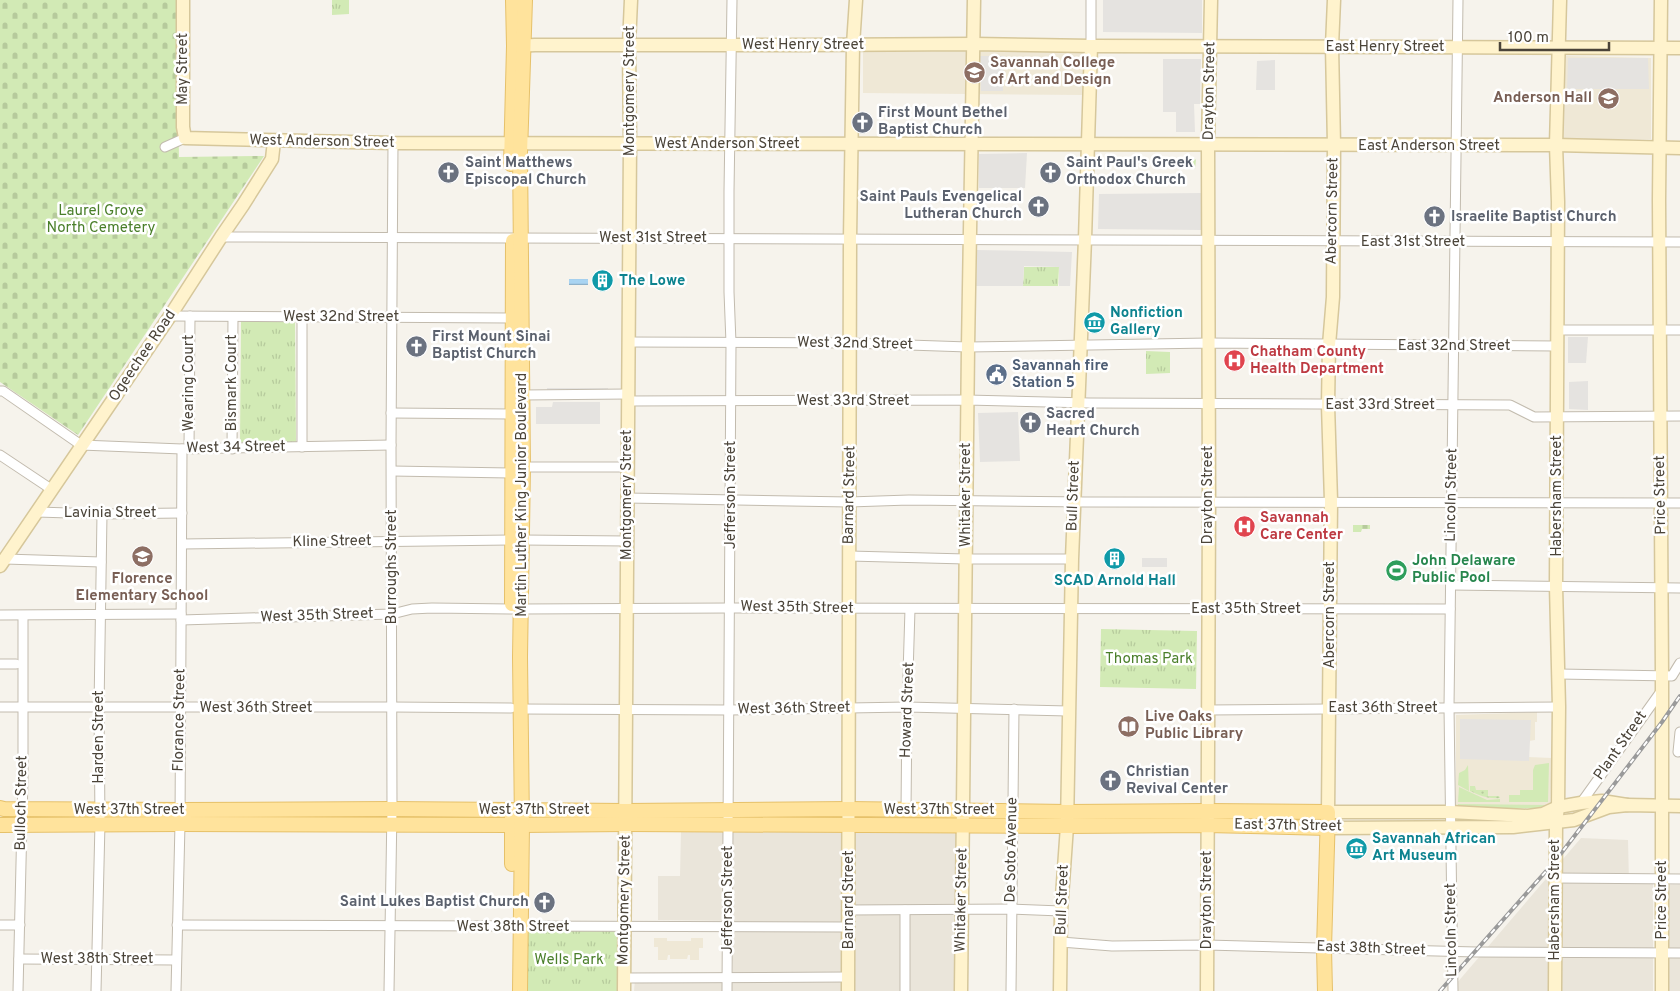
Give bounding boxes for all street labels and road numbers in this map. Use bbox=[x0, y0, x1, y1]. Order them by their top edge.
street label: Montgomery Street bbox=[621, 26, 640, 156]
street label: May Street bbox=[174, 33, 193, 105]
street label: West Henry Street bbox=[742, 36, 864, 55]
street label: East Henry Street bbox=[1326, 38, 1445, 57]
street label: Drayton Street bbox=[1200, 41, 1220, 141]
street label: West Anderson Street bbox=[249, 131, 395, 153]
street label: West Anderson Street bbox=[654, 135, 800, 154]
street label: East Anderson Street bbox=[1358, 137, 1500, 156]
street label: Abercorn Street bbox=[1323, 157, 1343, 265]
street label: West 31st Street bbox=[599, 229, 707, 248]
street label: East 31st Street bbox=[1361, 233, 1465, 252]
street label: Ogeechee Road bbox=[105, 306, 181, 406]
street label: West 32nd Street bbox=[283, 308, 399, 327]
street label: West 32nd Street bbox=[797, 333, 913, 355]
street label: Wearing Court bbox=[180, 334, 199, 432]
street label: Bismark Court bbox=[223, 334, 242, 432]
street label: East 32nd Street bbox=[1398, 337, 1510, 356]
street label: Martin Luther King Junior Boulevard bbox=[513, 373, 532, 617]
street label: West 33rd Street bbox=[796, 392, 910, 411]
street label: East 33rd Street bbox=[1325, 396, 1435, 415]
street label: Montgomery Street bbox=[618, 430, 637, 560]
street label: Habersham Street bbox=[1548, 435, 1567, 557]
street label: West 34 Street bbox=[186, 438, 286, 458]
street label: Jefferson Street bbox=[722, 441, 741, 549]
street label: Whitaker Street bbox=[957, 443, 976, 547]
street label: Barnard Street bbox=[840, 445, 860, 545]
street label: Drayton Street bbox=[1199, 446, 1218, 544]
street label: Lincoln Street bbox=[1442, 448, 1462, 542]
street label: Price Street bbox=[1651, 455, 1671, 535]
street label: Bull Street bbox=[1063, 460, 1085, 532]
street label: Lavinia Street bbox=[64, 504, 156, 523]
street label: Burroughs Street bbox=[383, 509, 402, 625]
street label: Kline Street bbox=[292, 532, 372, 552]
street label: Abercorn Street bbox=[1321, 561, 1340, 669]
street label: West 35th Street bbox=[740, 598, 854, 618]
street label: East 35th Street bbox=[1191, 600, 1301, 619]
street label: West 35th Street bbox=[260, 605, 374, 627]
street label: Howard Street bbox=[897, 662, 919, 758]
street label: Florance Street bbox=[170, 668, 190, 772]
street label: Harden Street bbox=[90, 690, 109, 784]
street label: West 36th Street bbox=[200, 699, 312, 718]
street label: West 36th Street bbox=[737, 699, 851, 719]
street label: East 36th Street bbox=[1328, 699, 1438, 718]
street label: Plant Street bbox=[1590, 708, 1652, 784]
street label: Bulloch Street bbox=[12, 755, 32, 851]
street label: De Soto Avenue bbox=[1002, 797, 1022, 903]
street label: West 37th Street bbox=[73, 801, 185, 820]
street label: West 37th Street bbox=[478, 801, 590, 820]
street label: West 37th Street bbox=[883, 801, 995, 820]
street label: East 37th Street bbox=[1234, 816, 1342, 836]
street label: Montgomery Street bbox=[614, 835, 636, 965]
street label: Habersham Street bbox=[1546, 839, 1565, 961]
street label: Jefferson Street bbox=[719, 846, 738, 954]
street label: Whitaker Street bbox=[952, 848, 972, 952]
street label: Barnard Street bbox=[840, 850, 859, 950]
street label: Drayton Street bbox=[1198, 851, 1217, 949]
street label: Price Street bbox=[1653, 860, 1672, 940]
street label: Bull Street bbox=[1052, 864, 1074, 936]
street label: Lincoln Street bbox=[1442, 883, 1462, 977]
street label: West 38th Street bbox=[457, 918, 569, 937]
street label: East 38th Street bbox=[1316, 938, 1426, 960]
street label: West 38th Street bbox=[41, 950, 153, 969]

